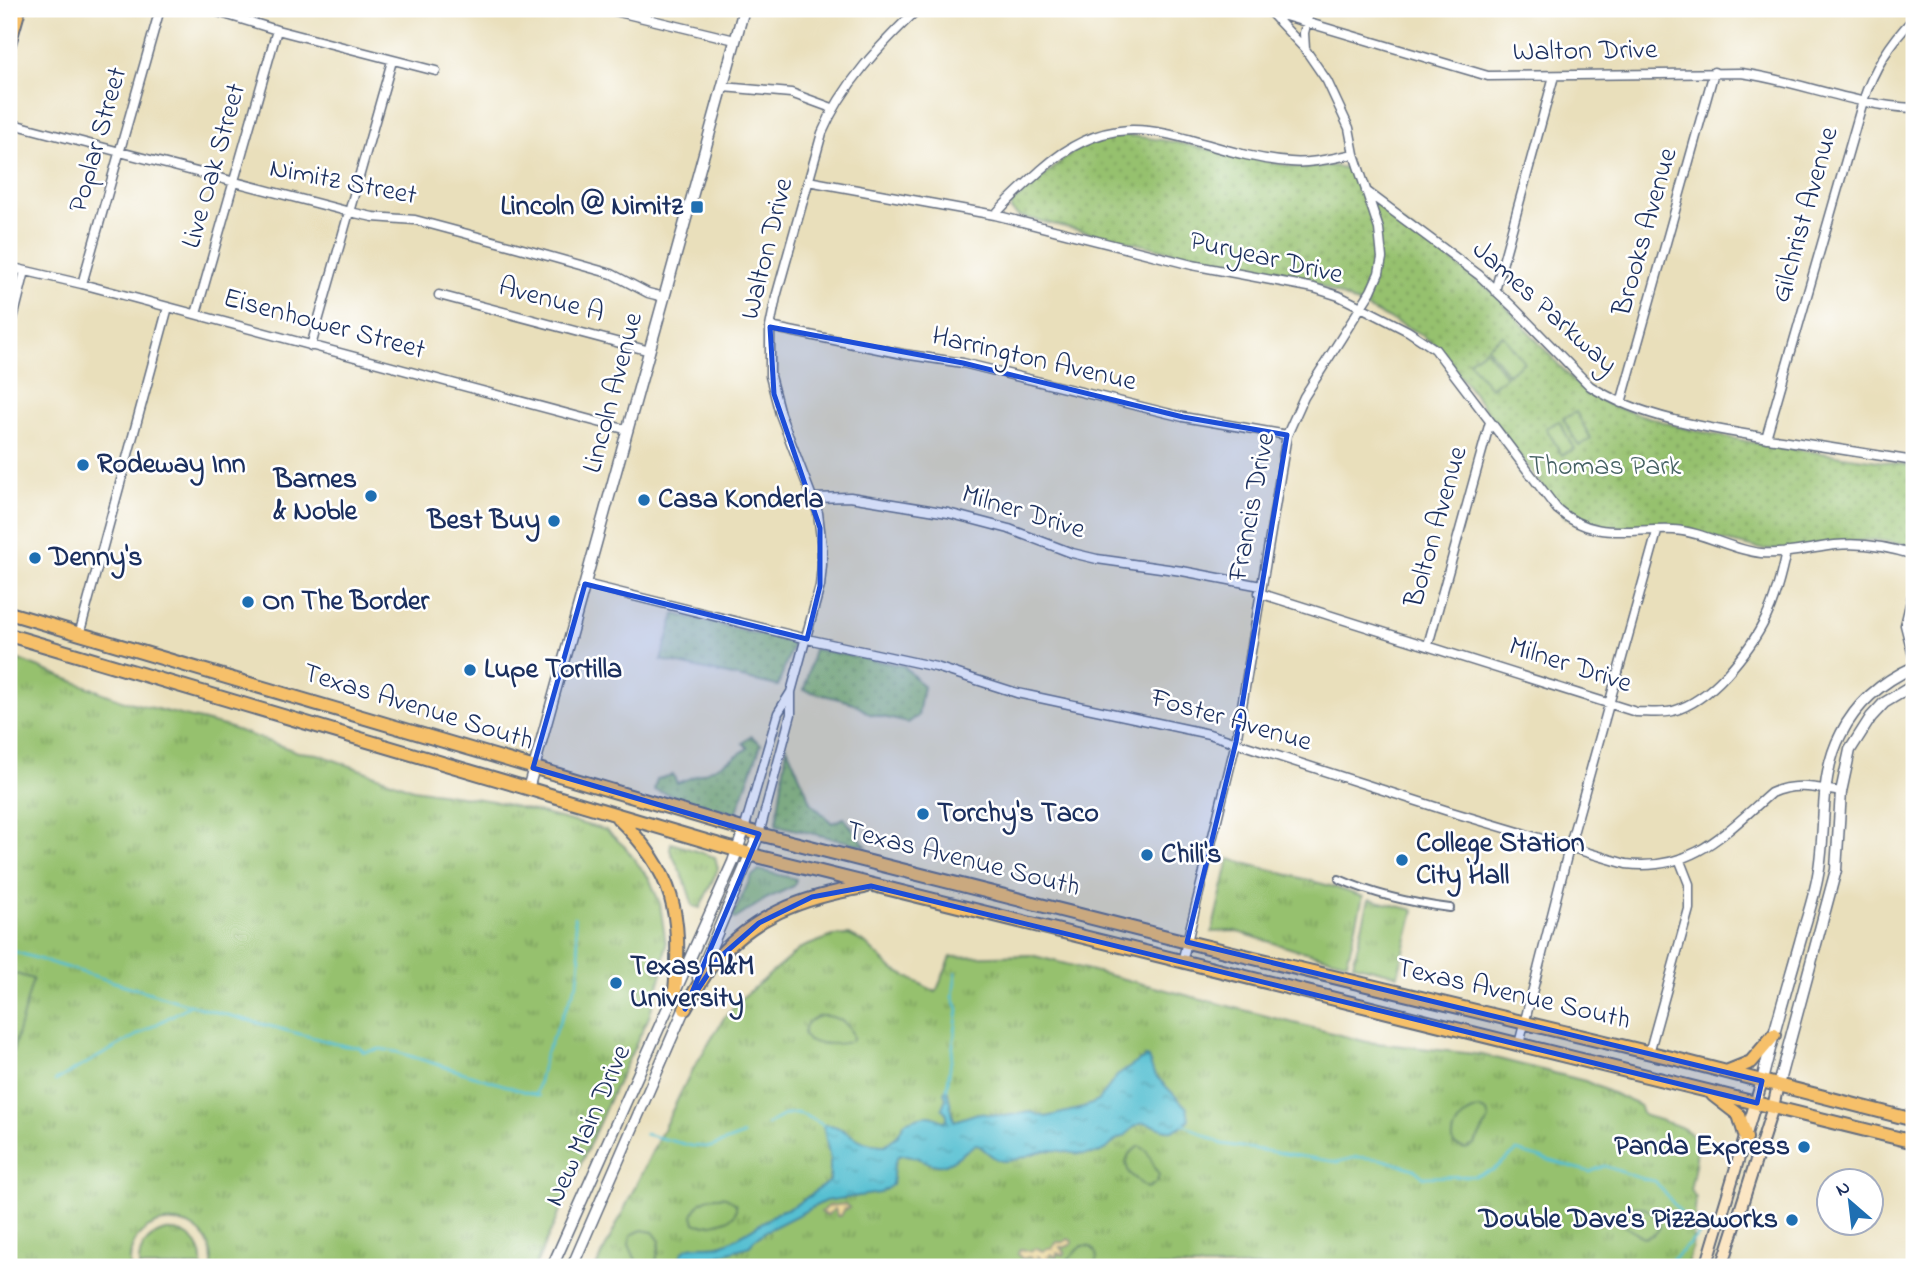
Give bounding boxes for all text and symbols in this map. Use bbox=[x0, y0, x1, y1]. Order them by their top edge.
street label: Walton Drive bbox=[1512, 30, 1658, 74]
street label: Poplar Street bbox=[59, 62, 139, 218]
street label: Live Oak Street bbox=[172, 79, 258, 253]
street label: Gilchrist Avenue bbox=[1761, 122, 1851, 308]
street label: Brooks Avenue bbox=[1602, 143, 1690, 322]
street label: Nimitz Street bbox=[266, 149, 420, 217]
street label: Walton Drive bbox=[731, 173, 806, 324]
place label: Lincoln @ Nimitz bbox=[500, 187, 684, 228]
marker: Lincoln @ Nimitz bbox=[689, 199, 705, 215]
street label: Puryear Drive bbox=[1185, 221, 1347, 297]
street label: James Parkway bbox=[1462, 231, 1626, 385]
street label: Avenue A bbox=[494, 267, 608, 335]
street label: Eisenhower Street bbox=[218, 278, 430, 372]
street label: Lincoln Avenue bbox=[573, 308, 655, 478]
street label: Harrington Avenue bbox=[928, 317, 1141, 404]
street label: Francis Drive bbox=[1218, 429, 1288, 586]
street label: Bolton Avenue bbox=[1394, 441, 1480, 613]
place label: Rodeway Inn bbox=[97, 445, 246, 486]
park label: Thomas Park bbox=[1529, 447, 1682, 488]
marker: Rodeway Inn bbox=[75, 457, 91, 473]
place label: Barnes & Noble bbox=[272, 460, 358, 533]
street label: Milner Drive bbox=[956, 475, 1090, 551]
place label: Casa Konderla bbox=[658, 480, 824, 521]
marker: Barnes & Noble bbox=[363, 488, 379, 504]
marker: Casa Konderla bbox=[636, 492, 652, 508]
place label: Best Buy bbox=[426, 501, 540, 542]
marker: Best Buy bbox=[546, 513, 562, 529]
place label: Denny's bbox=[47, 538, 142, 579]
marker: Denny's bbox=[27, 550, 43, 566]
place label: On The Border bbox=[262, 582, 430, 623]
marker: On The Border bbox=[240, 594, 256, 610]
street label: Milner Drive bbox=[1503, 627, 1637, 705]
place label: Lupe Tortilla bbox=[484, 650, 622, 691]
street label: Texas Avenue South bbox=[298, 653, 538, 763]
marker: Lupe Tortilla bbox=[462, 662, 478, 678]
street label: Foster Avenue bbox=[1145, 678, 1317, 764]
place label: Torchy's Taco bbox=[937, 794, 1099, 835]
marker: Torchy's Taco bbox=[915, 806, 931, 822]
street label: Texas Avenue South bbox=[842, 811, 1084, 909]
place label: College Station City Hall bbox=[1416, 824, 1585, 897]
place label: Chili's bbox=[1161, 835, 1222, 876]
marker: Chili's bbox=[1139, 847, 1155, 863]
marker: College Station City Hall bbox=[1394, 852, 1410, 868]
place label: Texas A&M University bbox=[630, 947, 755, 1020]
street label: Texas Avenue South bbox=[1392, 948, 1634, 1042]
marker: Texas A&M University bbox=[608, 975, 624, 991]
street label: New Main Drive bbox=[535, 1038, 643, 1213]
place label: Panda Express bbox=[1614, 1127, 1790, 1168]
marker: Panda Express bbox=[1796, 1139, 1812, 1155]
north arrow bbox=[1814, 1168, 1884, 1238]
text: N bbox=[1831, 1174, 1855, 1204]
place label: Double Dave's Pizzaworks bbox=[1477, 1200, 1778, 1241]
marker: Double Dave's Pizzaworks bbox=[1784, 1212, 1800, 1228]

